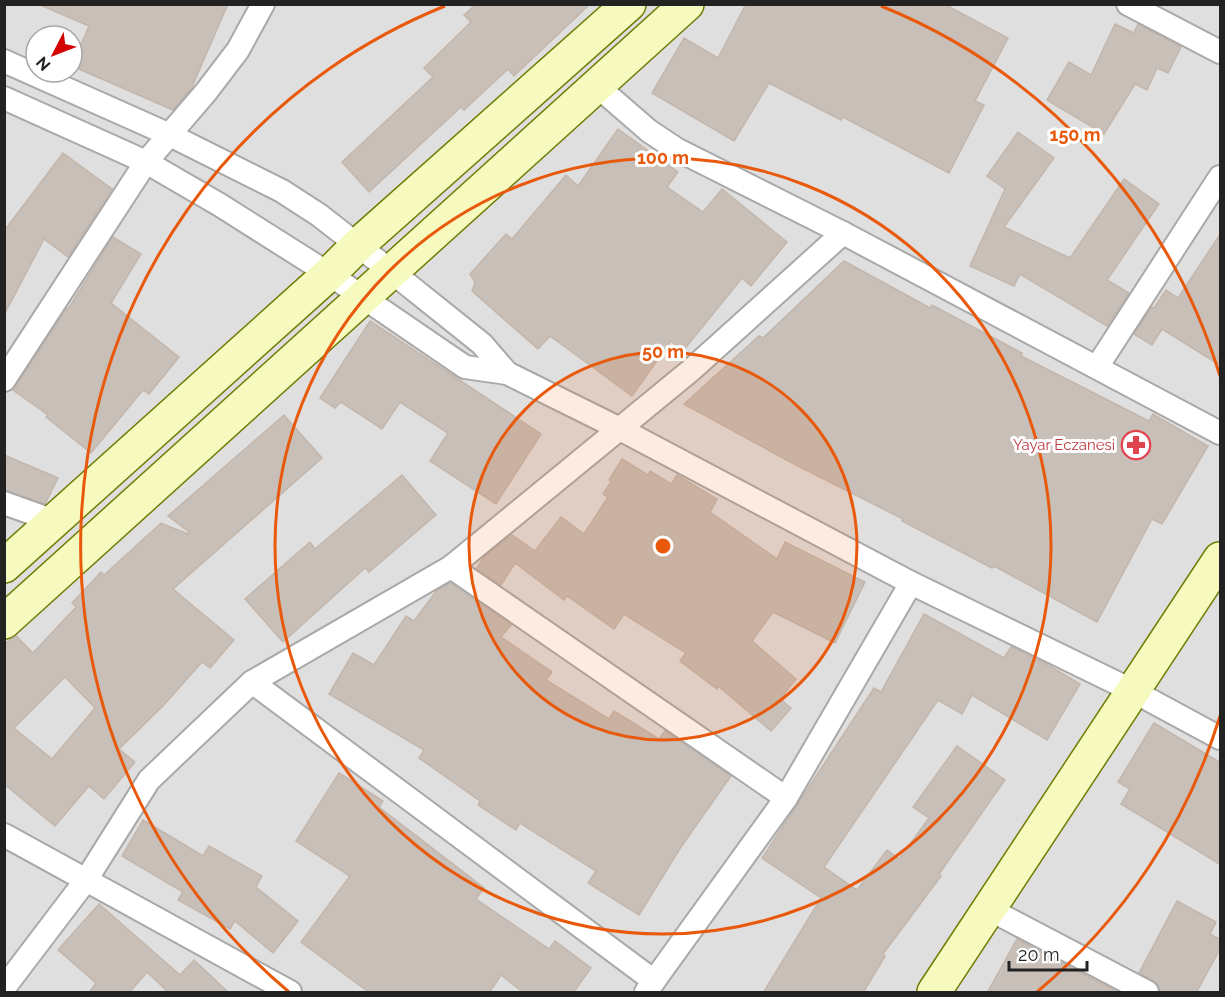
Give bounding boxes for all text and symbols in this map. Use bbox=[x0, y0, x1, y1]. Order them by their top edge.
north arrow bbox=[24, 24, 84, 84]
text: N bbox=[32, 53, 54, 75]
text: 150 m bbox=[1050, 124, 1101, 145]
text: 100 m bbox=[637, 147, 689, 168]
text: 50 m bbox=[642, 341, 684, 362]
pharmacy icon: Yayar Eczanesi bbox=[1120, 429, 1152, 461]
place label: Yayar Eczanesi bbox=[1013, 436, 1115, 454]
centre of rings bbox=[653, 536, 673, 556]
scale bar bbox=[1009, 934, 1087, 972]
text: 20 m bbox=[1018, 944, 1060, 965]

